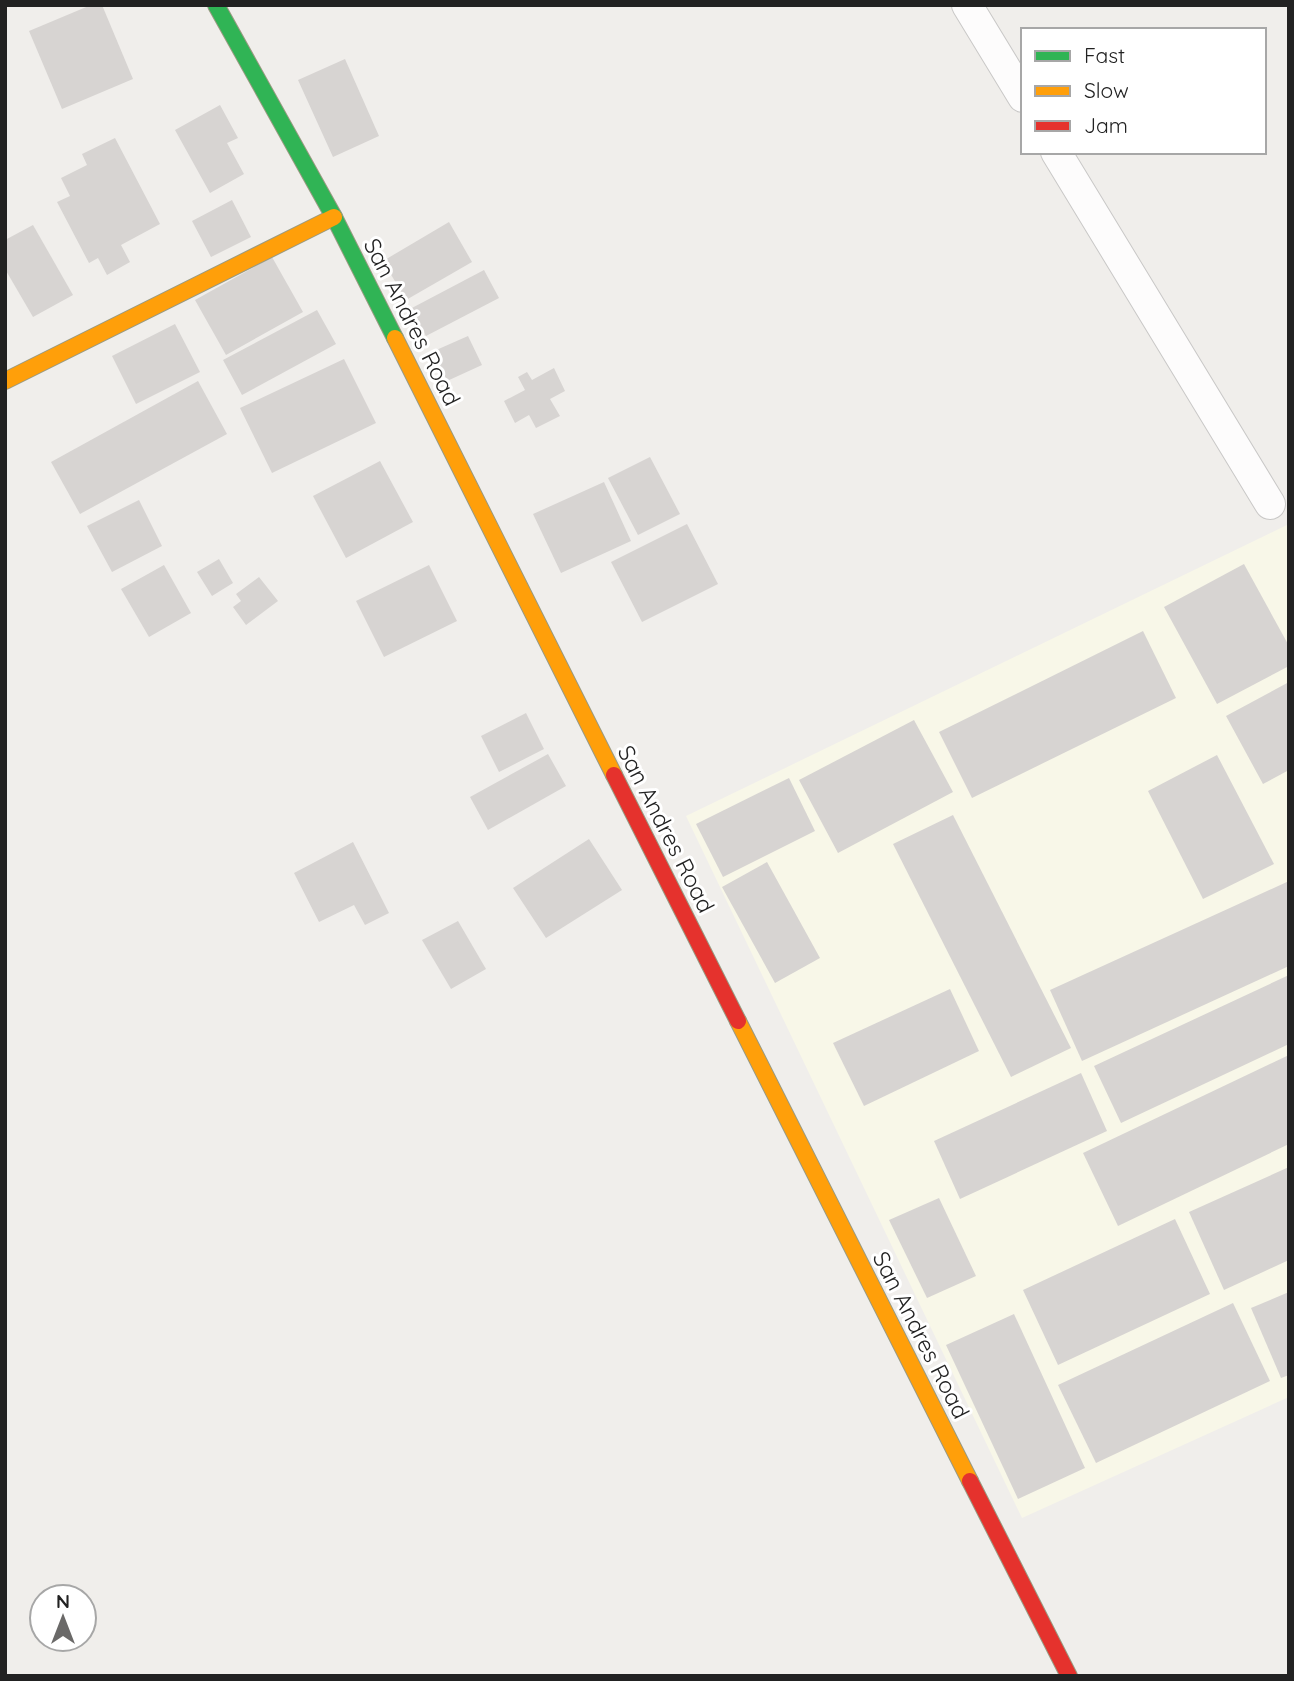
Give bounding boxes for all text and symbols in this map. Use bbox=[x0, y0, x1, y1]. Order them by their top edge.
legend bbox=[1021, 28, 1266, 154]
text: Fast bbox=[1084, 42, 1125, 68]
text: Slow bbox=[1084, 77, 1129, 103]
text: Jam bbox=[1084, 112, 1128, 138]
street label: San Andres Road bbox=[358, 233, 467, 410]
street label: San Andres Road bbox=[612, 740, 721, 917]
street label: San Andres Road bbox=[867, 1246, 976, 1423]
north arrow bbox=[28, 1583, 98, 1653]
text: N bbox=[56, 1589, 70, 1613]

